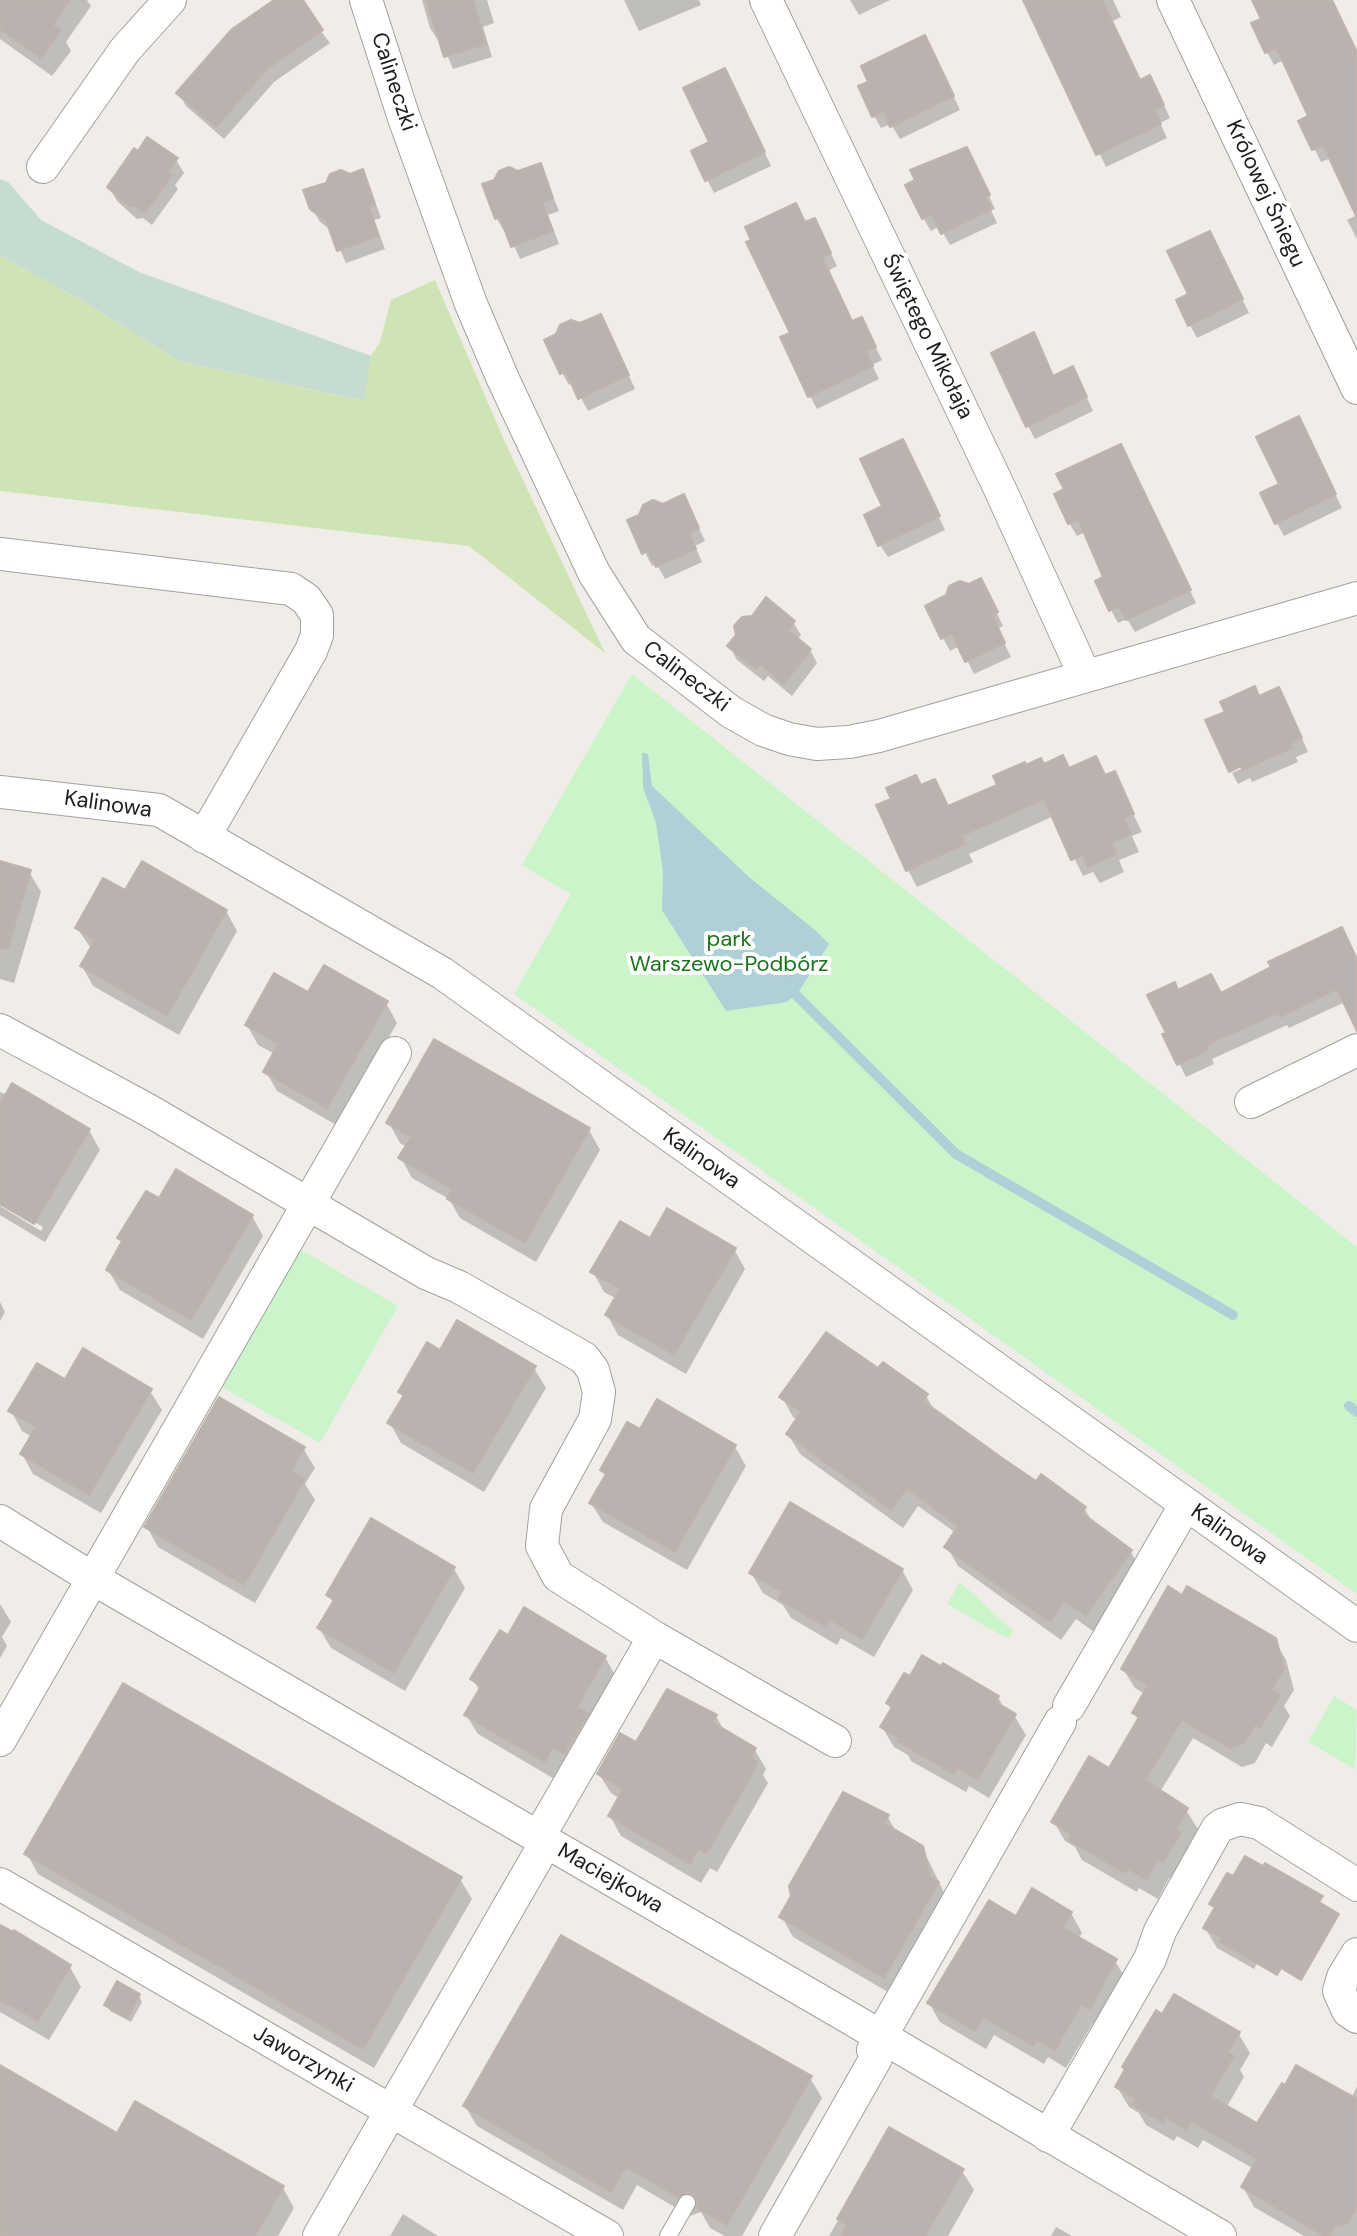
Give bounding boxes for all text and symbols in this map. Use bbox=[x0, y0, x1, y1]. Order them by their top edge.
street label: Calineczki bbox=[365, 29, 421, 135]
street label: Królowej Śniegu bbox=[1219, 116, 1311, 272]
street label: Świętego Mikołaja bbox=[876, 250, 978, 424]
street label: Calineczki bbox=[637, 636, 735, 718]
street label: Kalinowa bbox=[63, 786, 153, 824]
park label: park Warszewo-Podbórz bbox=[630, 927, 828, 978]
street label: Kalinowa bbox=[657, 1123, 745, 1195]
street label: Kalinowa bbox=[1185, 1499, 1273, 1571]
street label: Maciejkowa bbox=[553, 1838, 667, 1920]
street label: Jaworzynki bbox=[248, 2021, 358, 2099]

